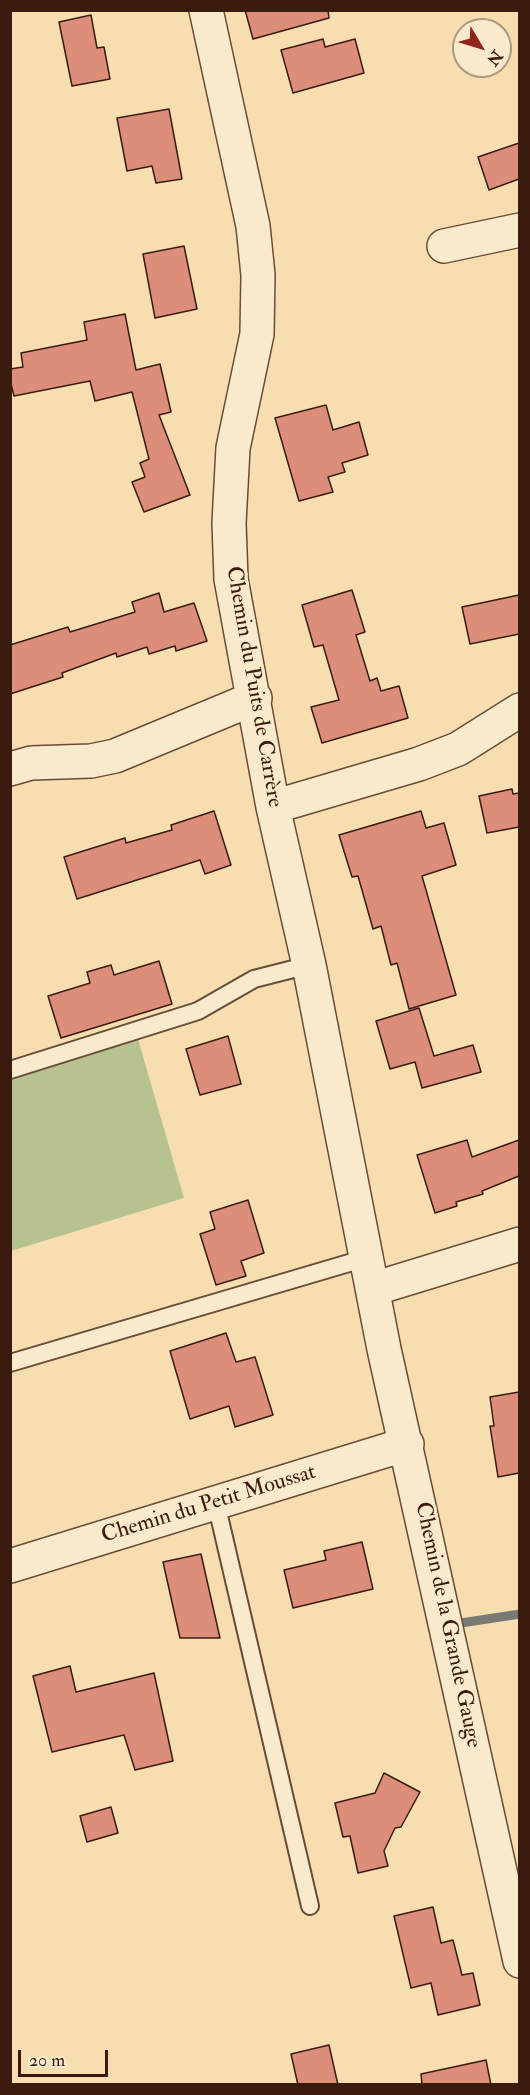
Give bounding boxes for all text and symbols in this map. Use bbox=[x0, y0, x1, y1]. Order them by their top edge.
north arrow bbox=[452, 18, 512, 78]
text: N bbox=[482, 46, 507, 70]
street label: Chemin du Puits de Carrère bbox=[219, 564, 287, 810]
street label: Chemin du Petit Moussat bbox=[99, 1460, 319, 1550]
street label: Chemin de la Grande Gauge bbox=[408, 1500, 486, 1750]
scale bar bbox=[21, 2038, 111, 2076]
text: 20 m bbox=[29, 2049, 65, 2072]

